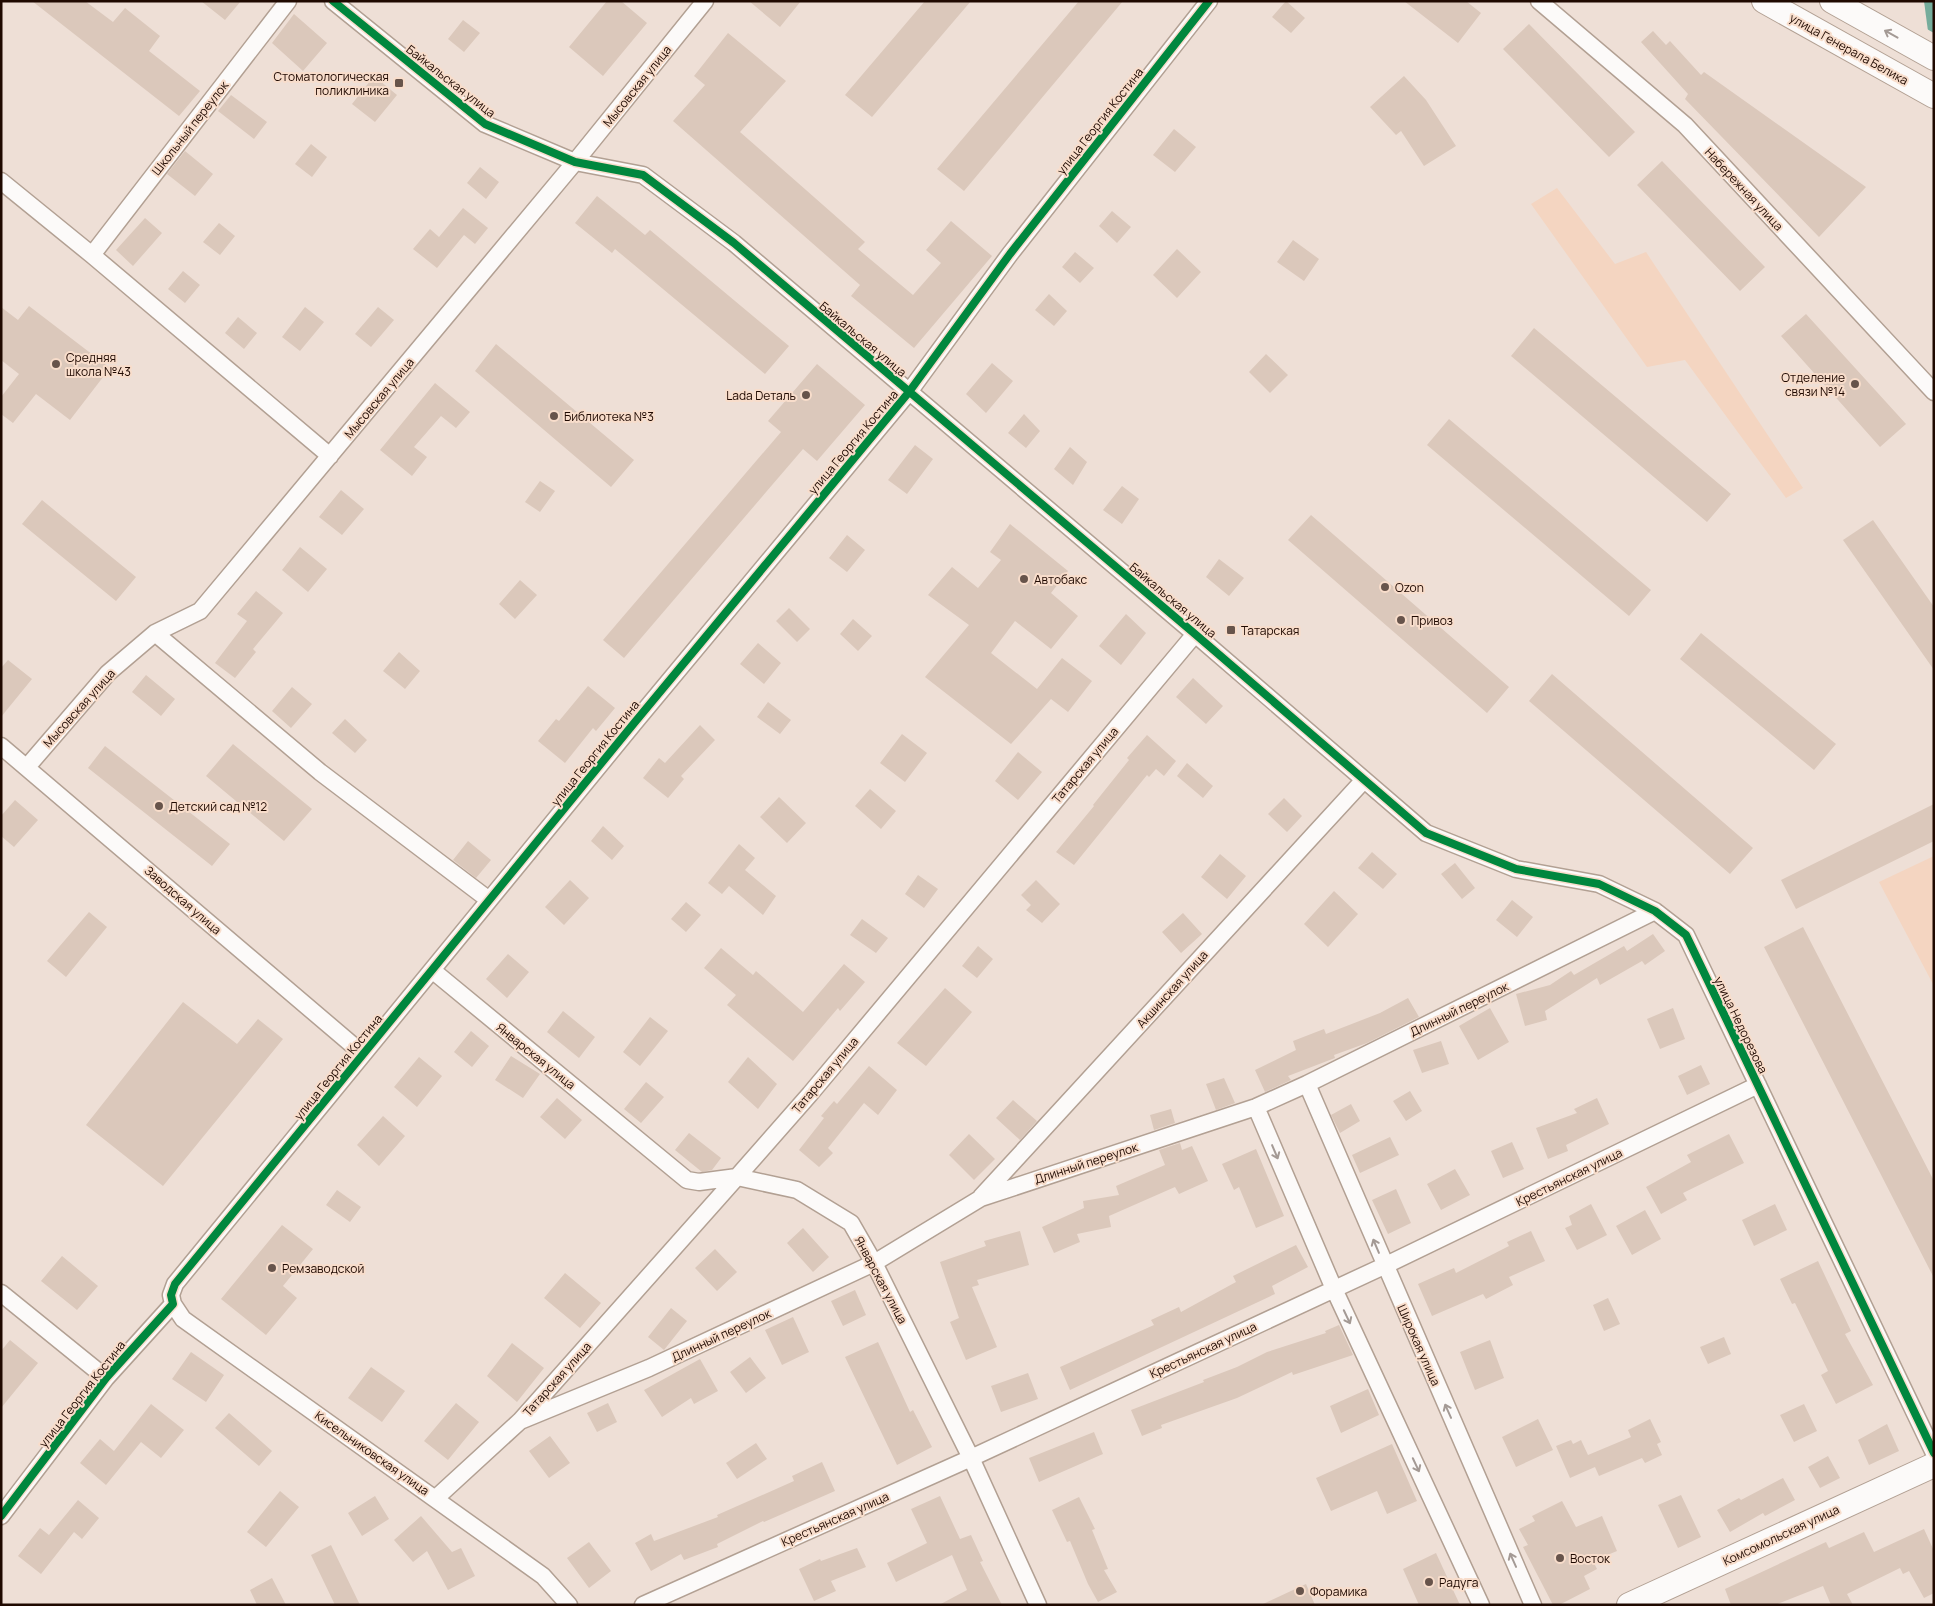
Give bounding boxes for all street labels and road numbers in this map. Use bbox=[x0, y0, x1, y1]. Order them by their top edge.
street label: улица Генерала Белика bbox=[1787, 9, 1911, 89]
street label: Байкальская улица bbox=[403, 41, 499, 121]
street label: Мысовская улица bbox=[599, 42, 675, 130]
street label: улица Георгия Костина bbox=[1053, 64, 1147, 178]
street label: Школьный переулок bbox=[148, 77, 233, 179]
street label: Набережная улица bbox=[1701, 144, 1787, 234]
street label: Байкальская улица bbox=[816, 297, 910, 381]
street label: Мысовская улица bbox=[340, 354, 418, 442]
street label: улица Георгия Костина bbox=[804, 386, 902, 498]
street label: Байкальская улица bbox=[1126, 558, 1220, 642]
street label: Мысовская улица bbox=[39, 665, 119, 751]
street label: улица Георгия Костина bbox=[547, 697, 643, 809]
street label: Татарская улица bbox=[1048, 723, 1122, 807]
street label: Заводская улица bbox=[141, 862, 225, 938]
street label: Акшинская улица bbox=[1133, 947, 1211, 1031]
street label: улица Недорезова bbox=[1710, 974, 1772, 1076]
street label: Длинный переулок bbox=[1407, 977, 1512, 1040]
street label: улица Георгия Костина bbox=[290, 1011, 386, 1123]
street label: Январская улица bbox=[493, 1019, 579, 1093]
street label: Татарская улица bbox=[788, 1033, 862, 1117]
street label: Длинный переулок bbox=[1032, 1138, 1141, 1188]
street label: Крестьянская улица bbox=[1513, 1144, 1625, 1210]
street label: Январская улица bbox=[851, 1233, 911, 1327]
street label: Широкая улица bbox=[1393, 1302, 1445, 1388]
street label: Длинный переулок bbox=[668, 1304, 774, 1366]
street label: Крестьянская улица bbox=[1147, 1318, 1259, 1382]
street label: улица Георгия Костина bbox=[35, 1337, 129, 1451]
street label: Татарская улица bbox=[519, 1338, 595, 1420]
street label: Кисельниковская улица bbox=[311, 1407, 433, 1499]
street label: Крестьянская улица bbox=[778, 1488, 892, 1550]
street label: Комсомольская улица bbox=[1720, 1501, 1842, 1569]

